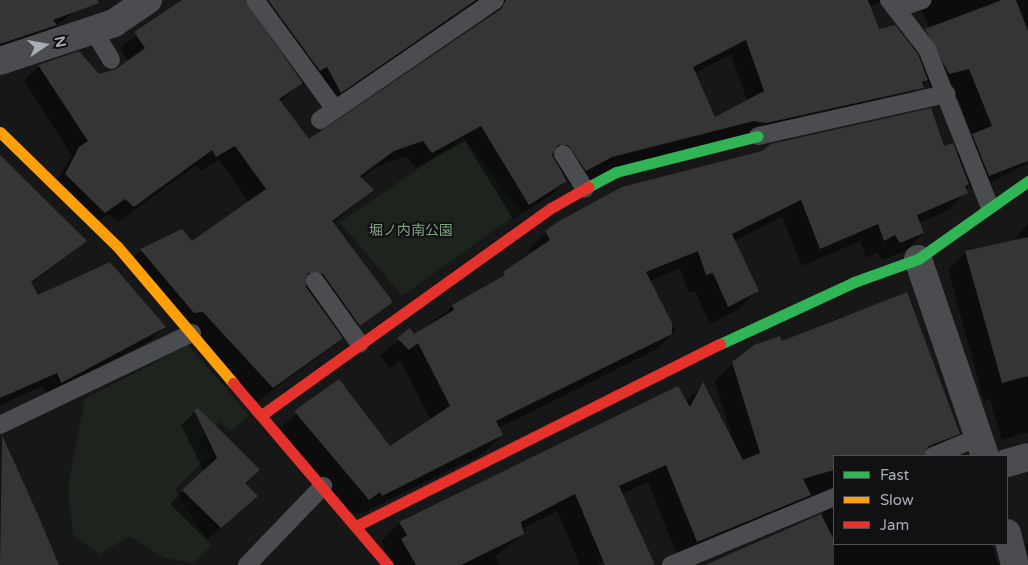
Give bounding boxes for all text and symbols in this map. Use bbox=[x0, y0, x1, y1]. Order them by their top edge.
north arrow bbox=[20, 20, 70, 70]
text: N bbox=[51, 35, 70, 49]
park label: 堀ノ内南公園 bbox=[369, 223, 453, 239]
legend bbox=[833, 455, 1008, 545]
text: Fast bbox=[880, 466, 909, 484]
text: Slow bbox=[880, 491, 914, 509]
text: Jam bbox=[880, 516, 909, 534]

